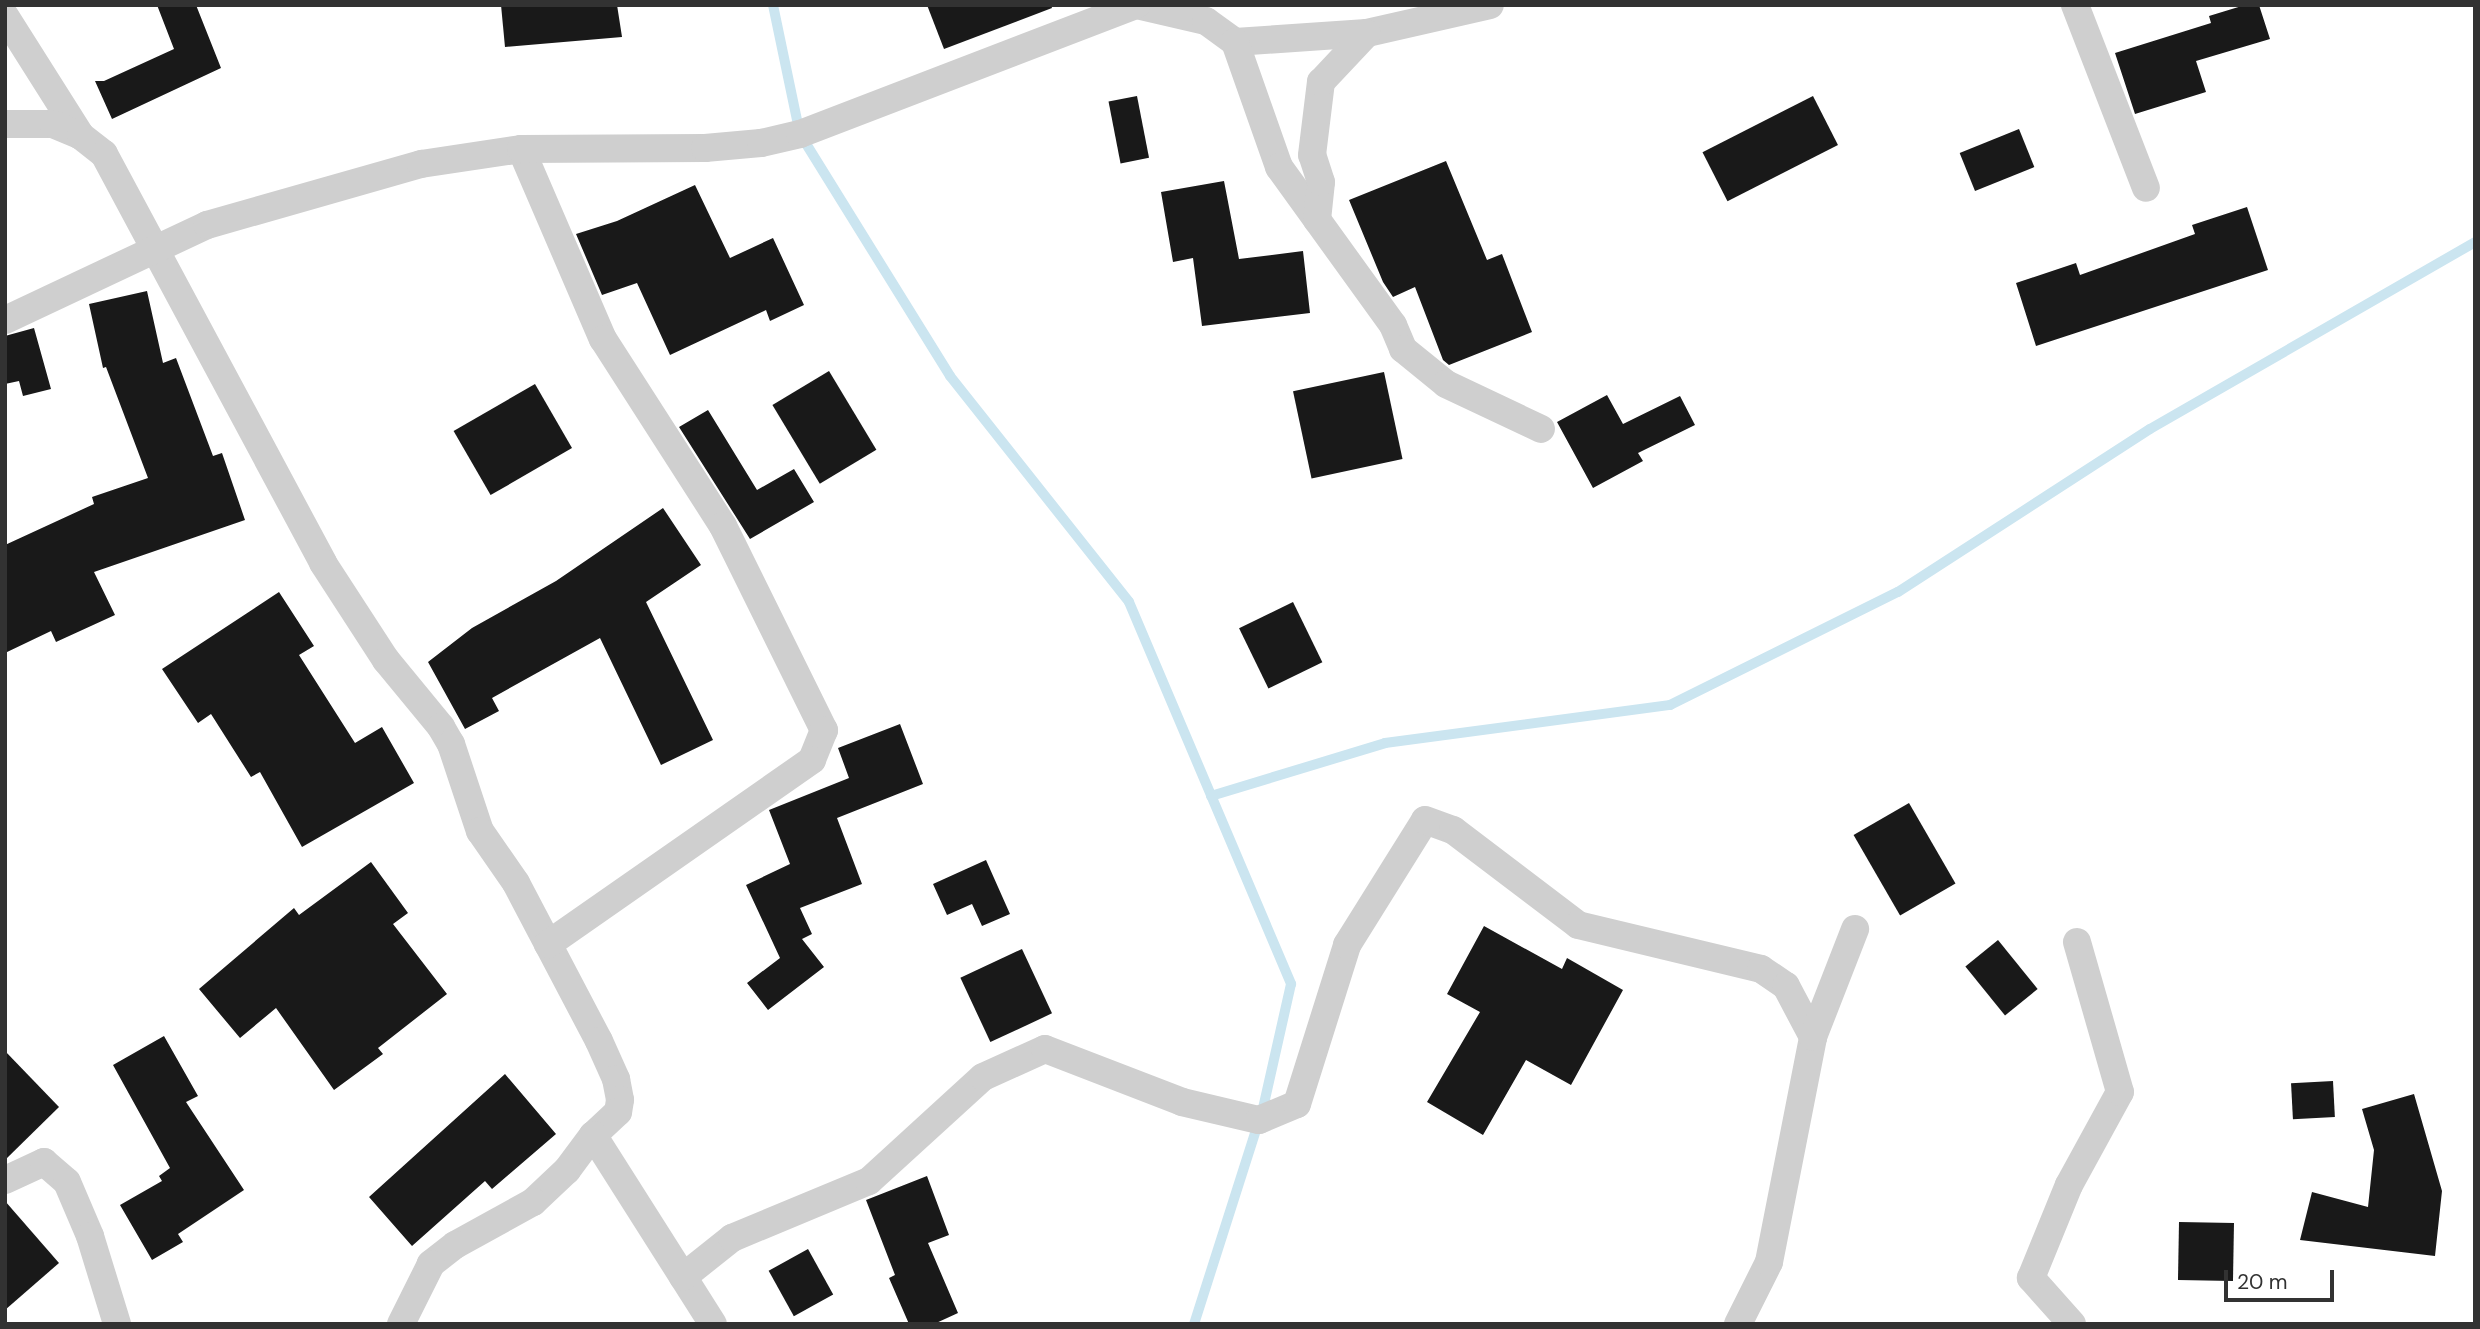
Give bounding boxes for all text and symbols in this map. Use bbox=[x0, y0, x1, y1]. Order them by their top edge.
scale bar bbox=[2228, 1256, 2338, 1300]
text: 20 m bbox=[2237, 1268, 2288, 1296]

